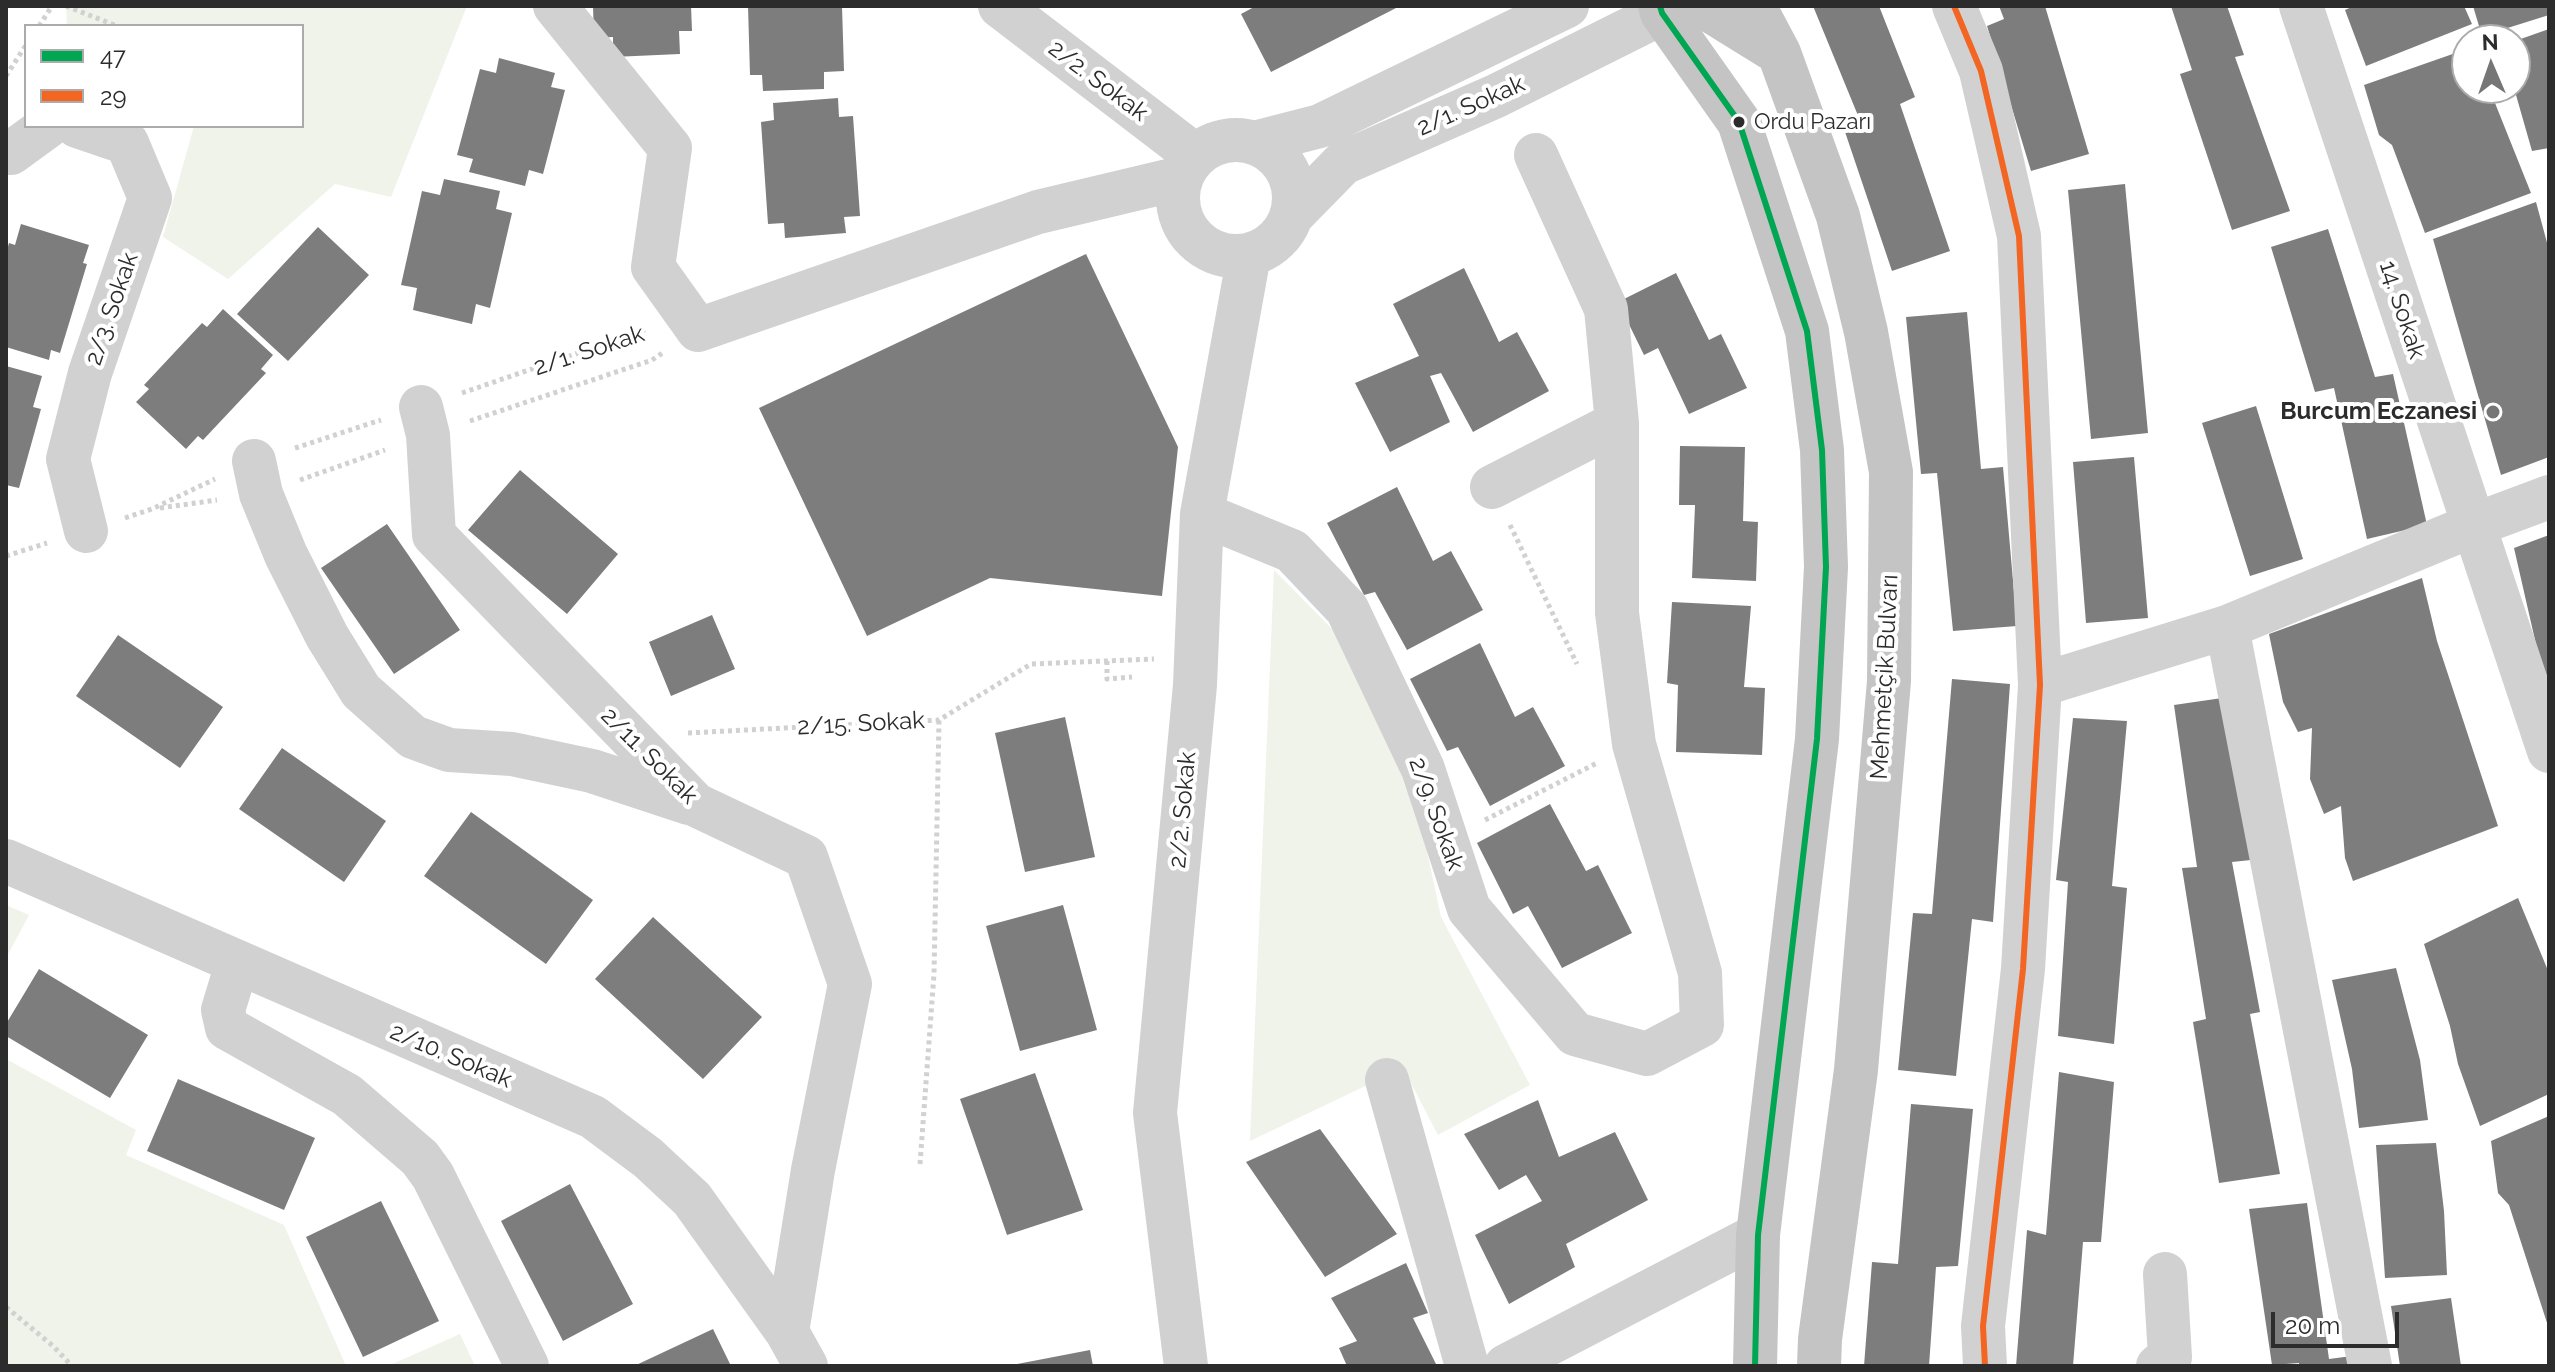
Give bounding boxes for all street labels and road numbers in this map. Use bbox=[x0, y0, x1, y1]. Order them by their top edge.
street label: 2/2. Sokak bbox=[1043, 34, 1153, 128]
street label: 2/1. Sokak bbox=[1413, 70, 1529, 142]
street label: 2/3. Sokak bbox=[79, 249, 145, 369]
street label: 14. Sokak bbox=[2373, 257, 2431, 363]
street label: 2/1. Sokak bbox=[530, 320, 648, 382]
street label: Mehmetçik Bulvarı bbox=[1865, 574, 1905, 780]
street label: 2/11. Sokak bbox=[595, 702, 703, 810]
street label: 2/15. Sokak bbox=[796, 706, 926, 742]
street label: 2/2. Sokak bbox=[1164, 751, 1202, 869]
street label: 2/9. Sokak bbox=[1402, 753, 1470, 875]
street label: 2/10. Sokak bbox=[386, 1017, 516, 1095]

